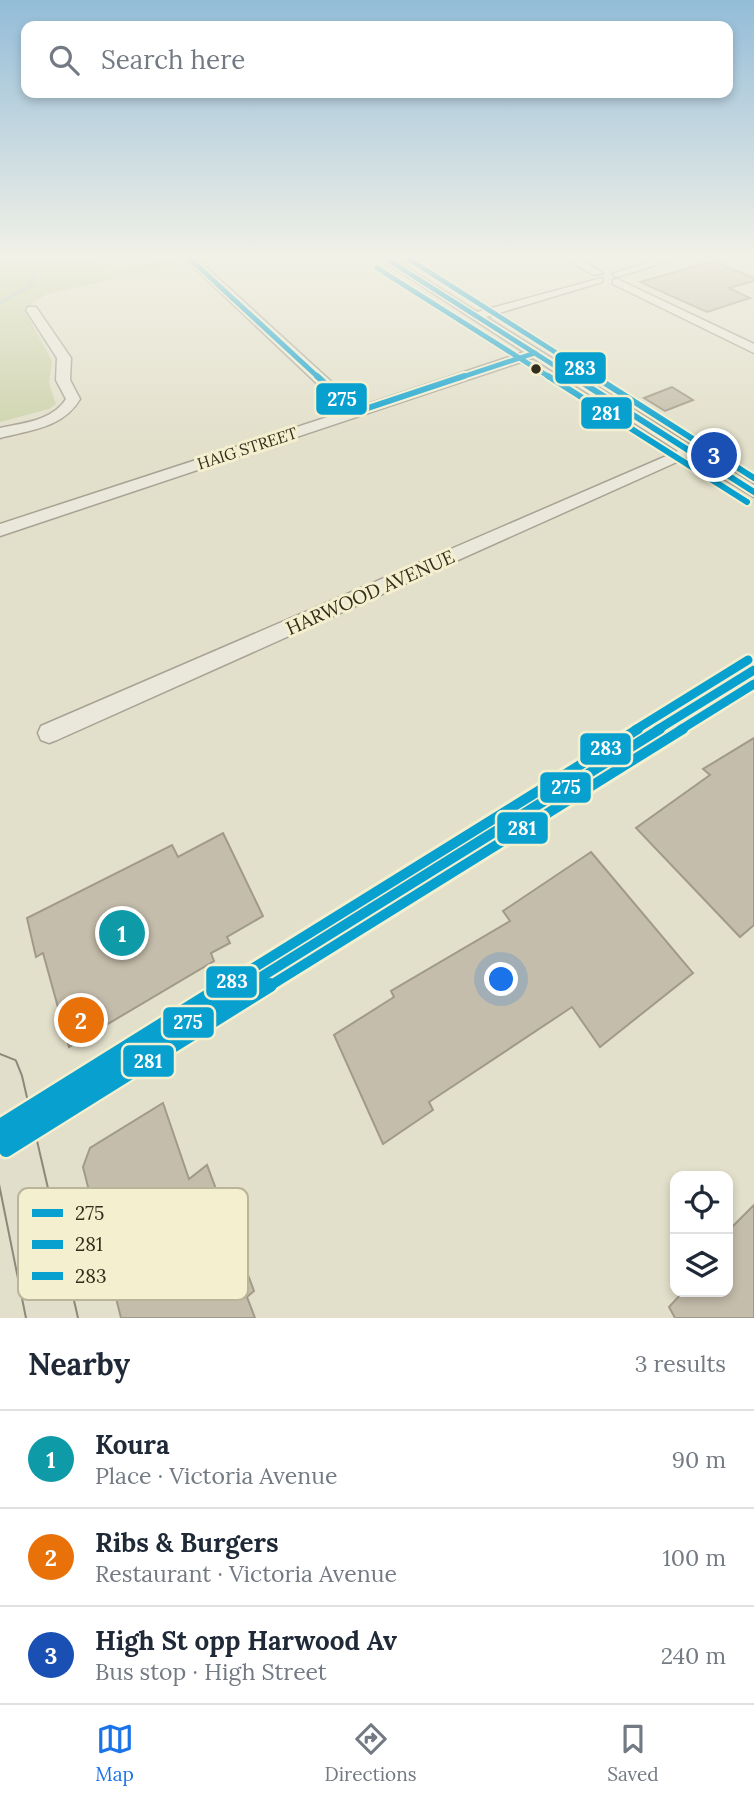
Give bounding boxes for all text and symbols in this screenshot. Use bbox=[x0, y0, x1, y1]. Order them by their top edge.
search box bbox=[21, 21, 733, 98]
icon: search bbox=[45, 41, 83, 79]
text: Search here bbox=[101, 43, 245, 76]
line badge: 283 bbox=[554, 351, 607, 385]
text: 283 bbox=[564, 356, 596, 380]
unlabelled marker bbox=[529, 362, 543, 376]
line badge: 275 bbox=[315, 382, 368, 416]
text: 275 bbox=[327, 387, 357, 411]
line badge: 281 bbox=[580, 396, 633, 430]
text: 281 bbox=[592, 401, 620, 425]
street label: HAIG STREET bbox=[195, 422, 299, 474]
pin: 3 bbox=[691, 429, 737, 481]
street label: HARWOOD AVENUE bbox=[282, 544, 458, 640]
line badge: 283 bbox=[579, 732, 632, 766]
text: 283 bbox=[590, 736, 622, 760]
line badge: 275 bbox=[539, 771, 592, 804]
text: 275 bbox=[551, 775, 581, 799]
line badge: 281 bbox=[496, 811, 549, 845]
text: 281 bbox=[508, 816, 536, 840]
pin: 1 bbox=[99, 907, 145, 959]
your location bbox=[484, 962, 518, 996]
line badge: 283 bbox=[205, 965, 258, 999]
text: 283 bbox=[216, 969, 248, 993]
pin: 2 bbox=[58, 994, 104, 1046]
line badge: 275 bbox=[162, 1006, 215, 1039]
text: 275 bbox=[173, 1010, 203, 1034]
line badge: 281 bbox=[122, 1044, 175, 1078]
text: 281 bbox=[134, 1049, 162, 1073]
map controls bbox=[670, 1171, 733, 1297]
button: locate bbox=[670, 1171, 733, 1234]
legend bbox=[18, 1188, 248, 1300]
text: 275 bbox=[75, 1201, 104, 1225]
text: 281 bbox=[75, 1232, 103, 1256]
button: layers bbox=[670, 1234, 733, 1297]
text: 283 bbox=[75, 1264, 106, 1288]
text: Nearby bbox=[28, 1345, 130, 1383]
text: 3 results bbox=[635, 1349, 726, 1378]
text: Koura bbox=[95, 1428, 170, 1461]
text: 1 bbox=[46, 1445, 56, 1474]
text: 90 m bbox=[672, 1445, 726, 1474]
text: Place · Victoria Avenue bbox=[95, 1461, 337, 1490]
text: Ribs & Burgers bbox=[95, 1526, 279, 1559]
text: 2 bbox=[45, 1543, 57, 1572]
text: 100 m bbox=[662, 1543, 726, 1572]
text: Restaurant · Victoria Avenue bbox=[95, 1559, 397, 1588]
text: High St opp Harwood Av bbox=[95, 1624, 397, 1657]
text: 3 bbox=[45, 1641, 57, 1670]
text: 240 m bbox=[661, 1641, 726, 1670]
text: Bus stop · High Street bbox=[95, 1657, 327, 1686]
tab: Map bbox=[95, 1720, 134, 1786]
tab: Directions bbox=[325, 1720, 417, 1786]
tab: Saved bbox=[607, 1720, 659, 1786]

